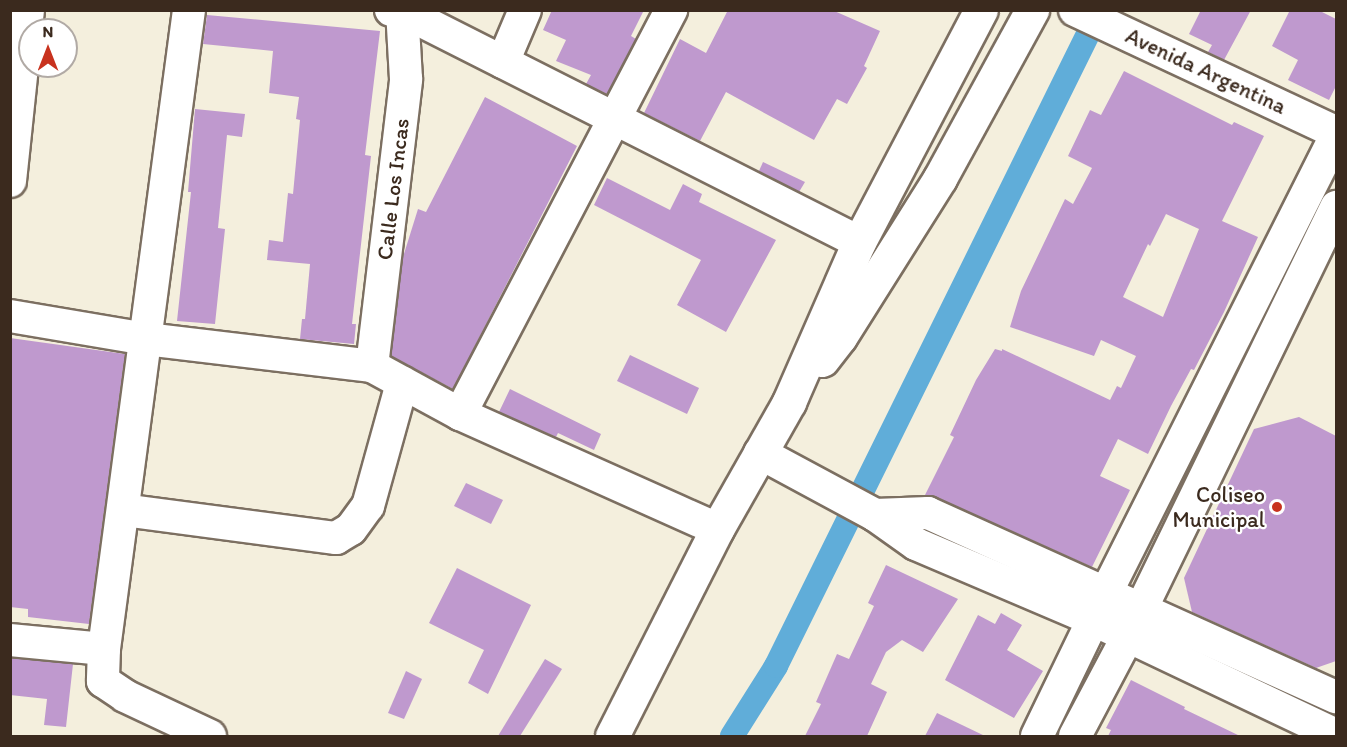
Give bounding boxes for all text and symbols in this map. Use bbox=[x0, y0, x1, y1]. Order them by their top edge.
north arrow bbox=[18, 18, 78, 78]
text: N bbox=[43, 22, 53, 41]
street label: Avenida Argentina bbox=[1122, 22, 1290, 120]
street label: Calle Los Incas bbox=[371, 117, 415, 261]
place label: Coliseo Municipal bbox=[1173, 481, 1265, 532]
marker: Coliseo Municipal bbox=[1270, 500, 1284, 514]

